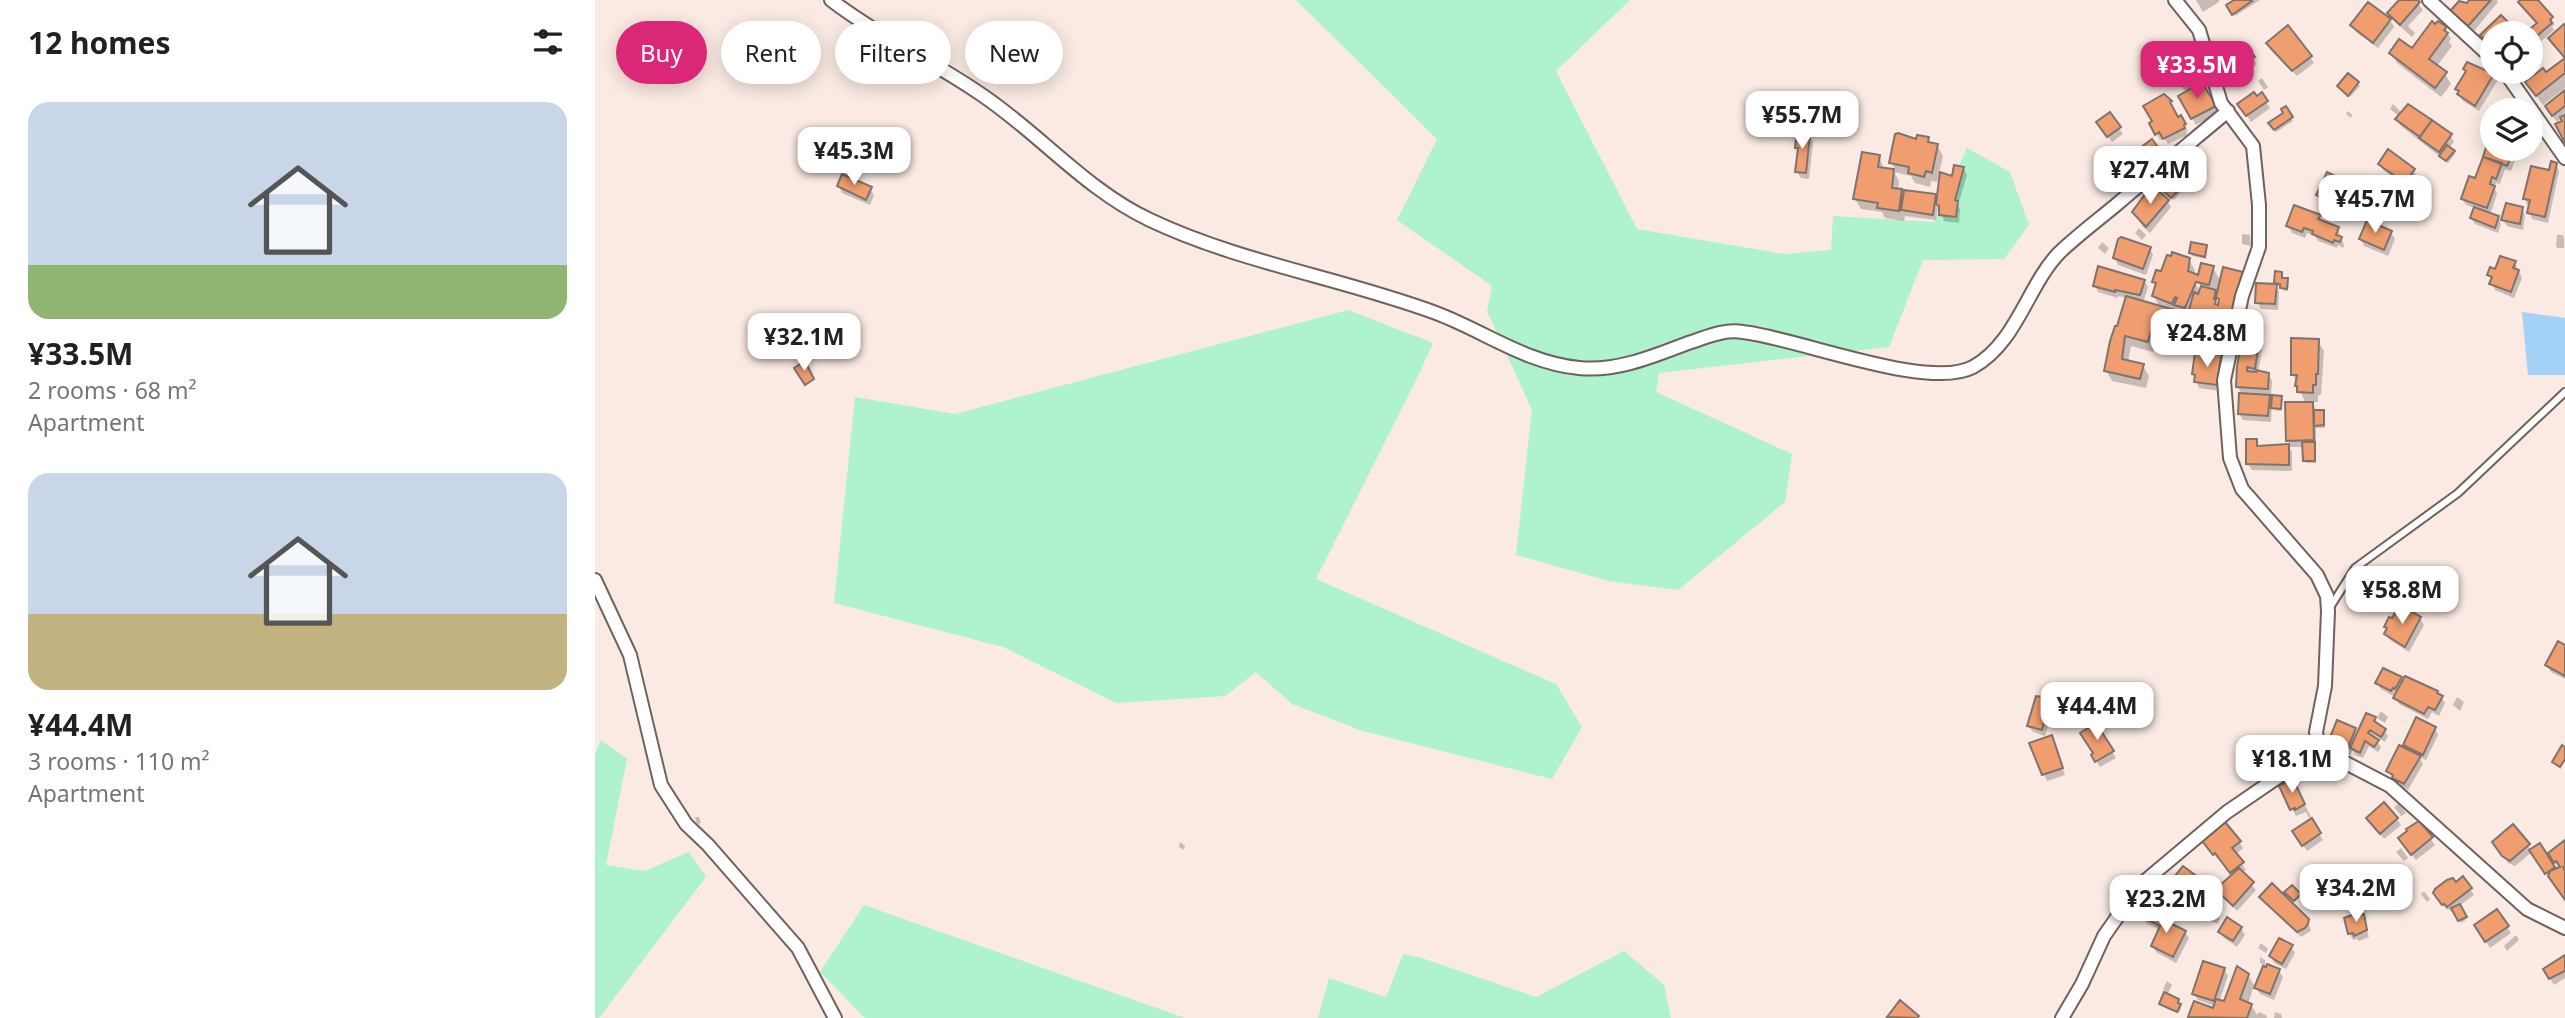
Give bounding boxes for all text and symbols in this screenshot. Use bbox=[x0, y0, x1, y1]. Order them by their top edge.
chip: Buy bbox=[616, 21, 707, 84]
chip: Rent bbox=[721, 21, 821, 84]
chip: Filters bbox=[835, 21, 951, 84]
chip: New bbox=[965, 21, 1063, 84]
map controls bbox=[2480, 21, 2543, 161]
button: locate bbox=[2480, 21, 2543, 84]
text: 12 homes bbox=[28, 22, 171, 63]
icon: filters bbox=[529, 23, 567, 61]
pin: ¥33.5M bbox=[2140, 42, 2254, 101]
text: ¥33.5M bbox=[2157, 48, 2237, 80]
pin: ¥55.7M bbox=[1745, 92, 1859, 151]
text: ¥55.7M bbox=[1762, 98, 1842, 130]
button: layers bbox=[2480, 98, 2543, 161]
pin: ¥45.3M bbox=[797, 128, 911, 187]
text: ¥45.3M bbox=[814, 134, 894, 166]
pin: ¥27.4M bbox=[2093, 146, 2207, 206]
icon: home bbox=[235, 147, 361, 273]
text: ¥27.4M bbox=[2110, 153, 2190, 185]
pin: ¥45.7M bbox=[2318, 176, 2432, 235]
text: ¥45.7M bbox=[2335, 182, 2415, 214]
pin: ¥24.8M bbox=[2150, 310, 2264, 369]
pin: ¥32.1M bbox=[747, 314, 861, 373]
text: ¥24.8M bbox=[2167, 316, 2247, 348]
text: ¥32.1M bbox=[764, 320, 844, 352]
text: ¥33.5M bbox=[28, 333, 133, 374]
text: 2 rooms · 68 m² bbox=[28, 374, 197, 406]
text: Apartment bbox=[28, 406, 145, 438]
icon: home bbox=[235, 518, 361, 644]
pin: ¥58.8M bbox=[2345, 566, 2459, 626]
text: ¥58.8M bbox=[2362, 573, 2442, 605]
pin: ¥44.4M bbox=[2040, 682, 2154, 742]
text: ¥44.4M bbox=[2057, 689, 2137, 721]
text: ¥44.4M bbox=[28, 704, 133, 745]
pin: ¥18.1M bbox=[2235, 736, 2349, 795]
text: ¥18.1M bbox=[2252, 742, 2332, 774]
text: 3 rooms · 110 m² bbox=[28, 745, 210, 777]
text: Apartment bbox=[28, 777, 145, 809]
pin: ¥34.2M bbox=[2299, 864, 2413, 924]
text: ¥34.2M bbox=[2316, 871, 2396, 903]
pin: ¥23.2M bbox=[2109, 876, 2223, 935]
text: ¥23.2M bbox=[2126, 882, 2206, 914]

